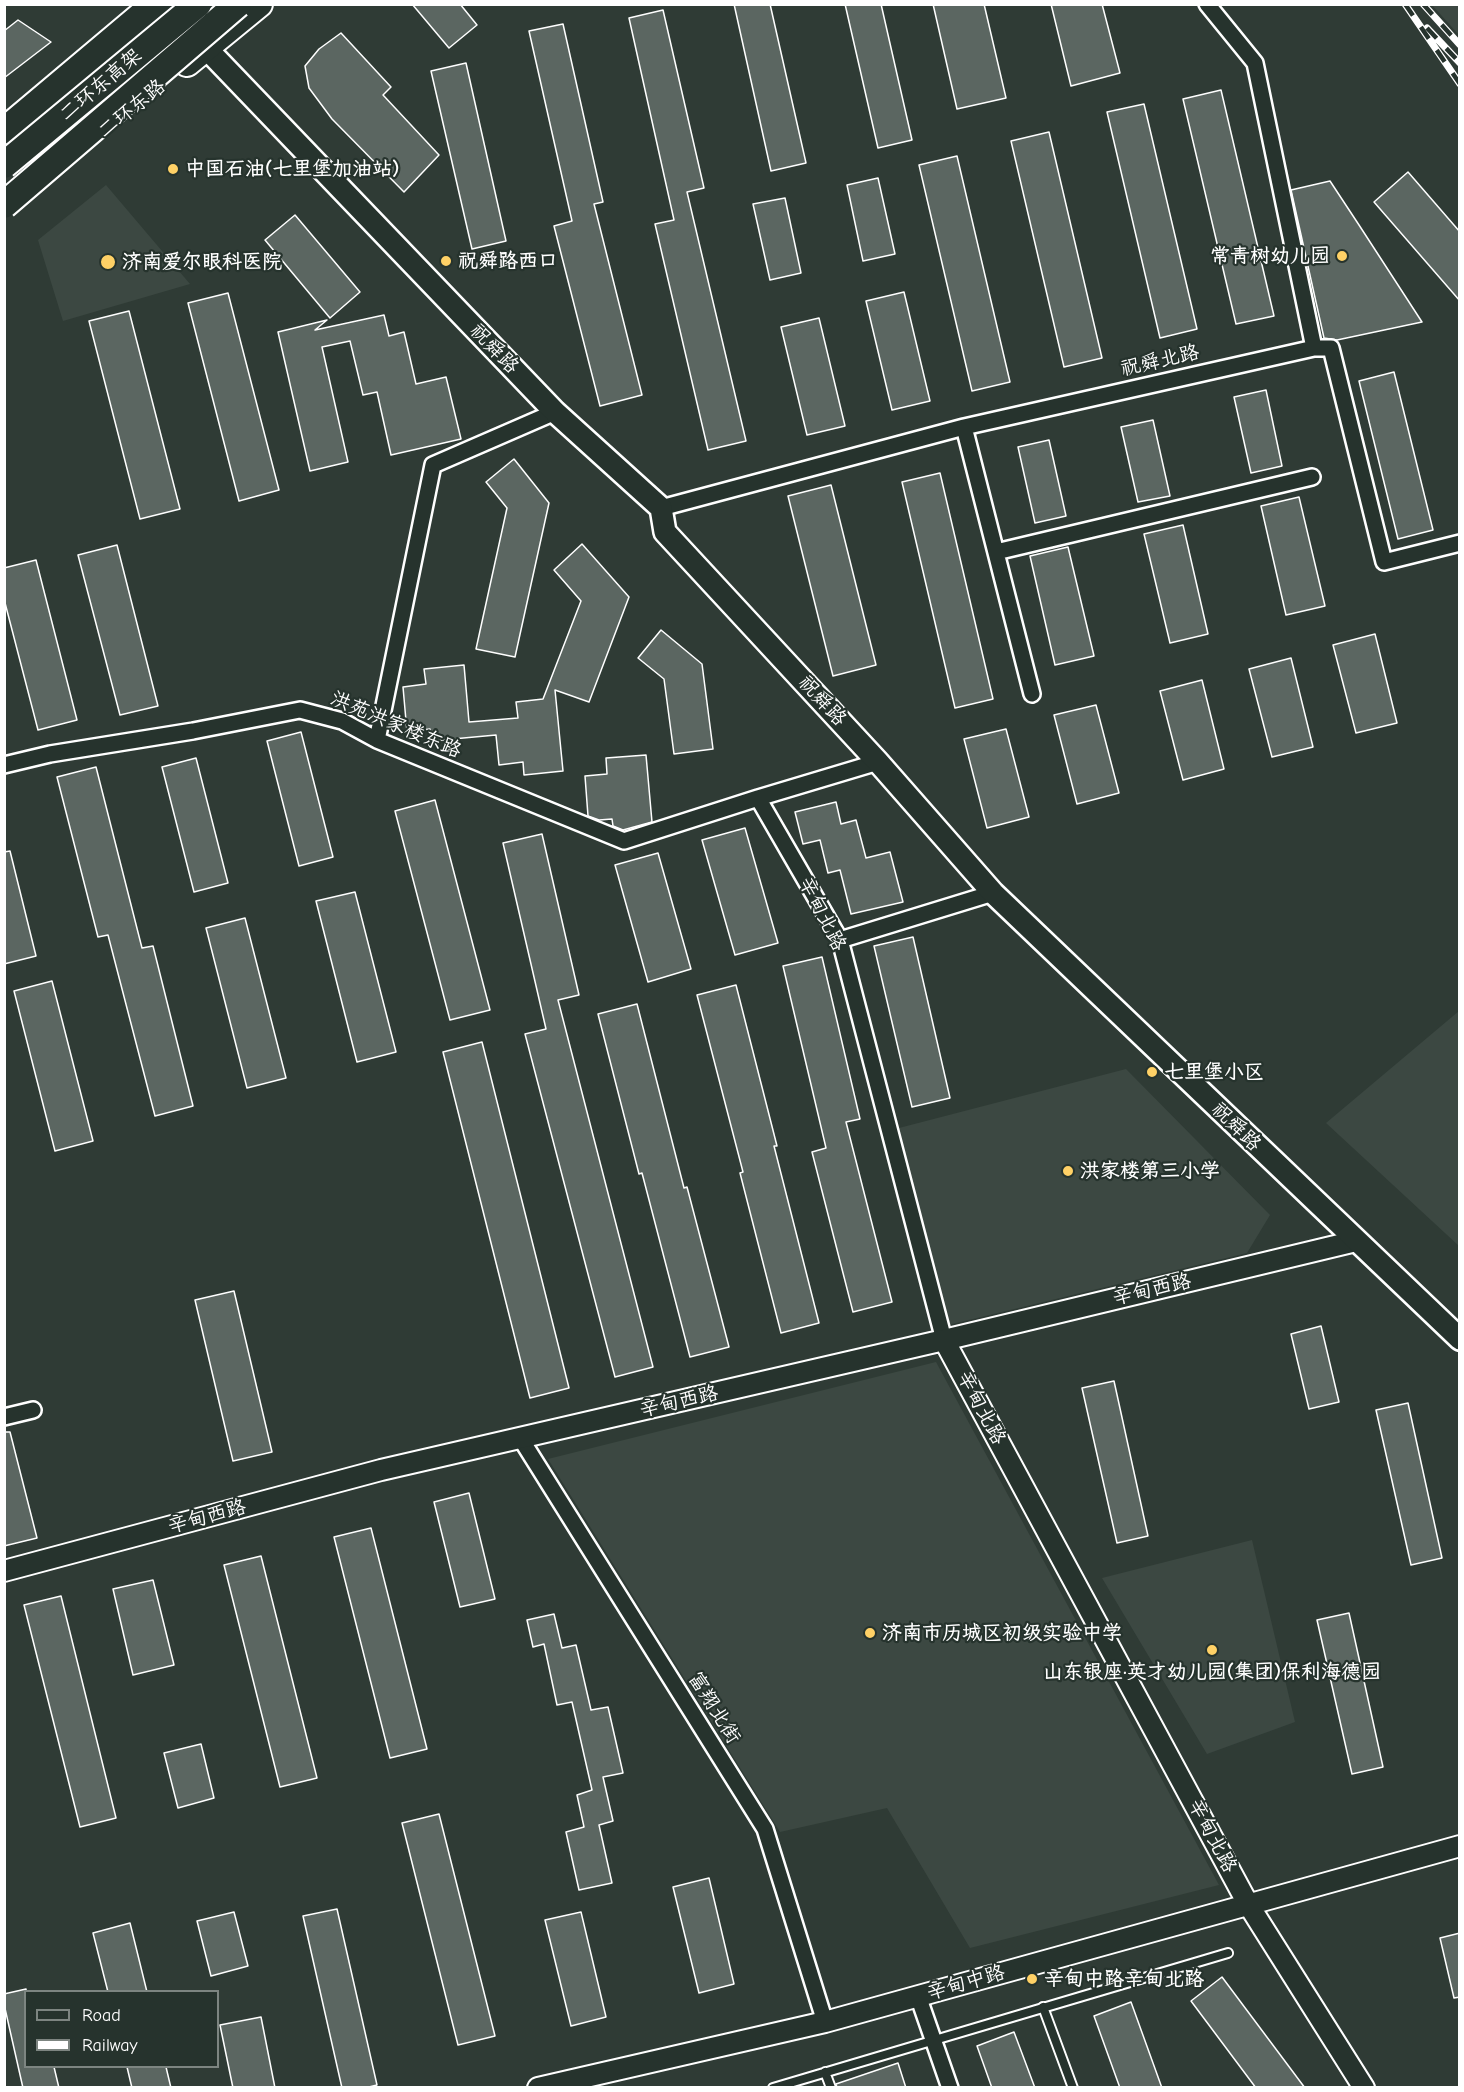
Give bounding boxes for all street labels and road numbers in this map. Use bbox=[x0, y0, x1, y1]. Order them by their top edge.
street label: 二环东高架 bbox=[55, 44, 147, 126]
street label: 二环东路 bbox=[93, 75, 171, 143]
street label: 祝舜路 bbox=[465, 319, 523, 379]
street label: 祝舜北路 bbox=[1118, 340, 1202, 382]
street label: 祝舜路 bbox=[793, 671, 851, 731]
street label: 洪苑洪家楼东路 bbox=[327, 687, 465, 763]
street label: 辛甸北路 bbox=[793, 873, 851, 955]
street label: 祝舜路 bbox=[1206, 1098, 1266, 1156]
street label: 辛甸西路 bbox=[1110, 1269, 1194, 1311]
street label: 辛甸北路 bbox=[952, 1367, 1010, 1449]
street label: 辛甸西路 bbox=[637, 1381, 721, 1423]
street label: 辛甸西路 bbox=[165, 1495, 249, 1539]
street label: 富翔北街 bbox=[683, 1668, 745, 1748]
street label: 辛甸北路 bbox=[1183, 1795, 1241, 1877]
street label: 辛甸中路 bbox=[924, 1960, 1008, 2006]

